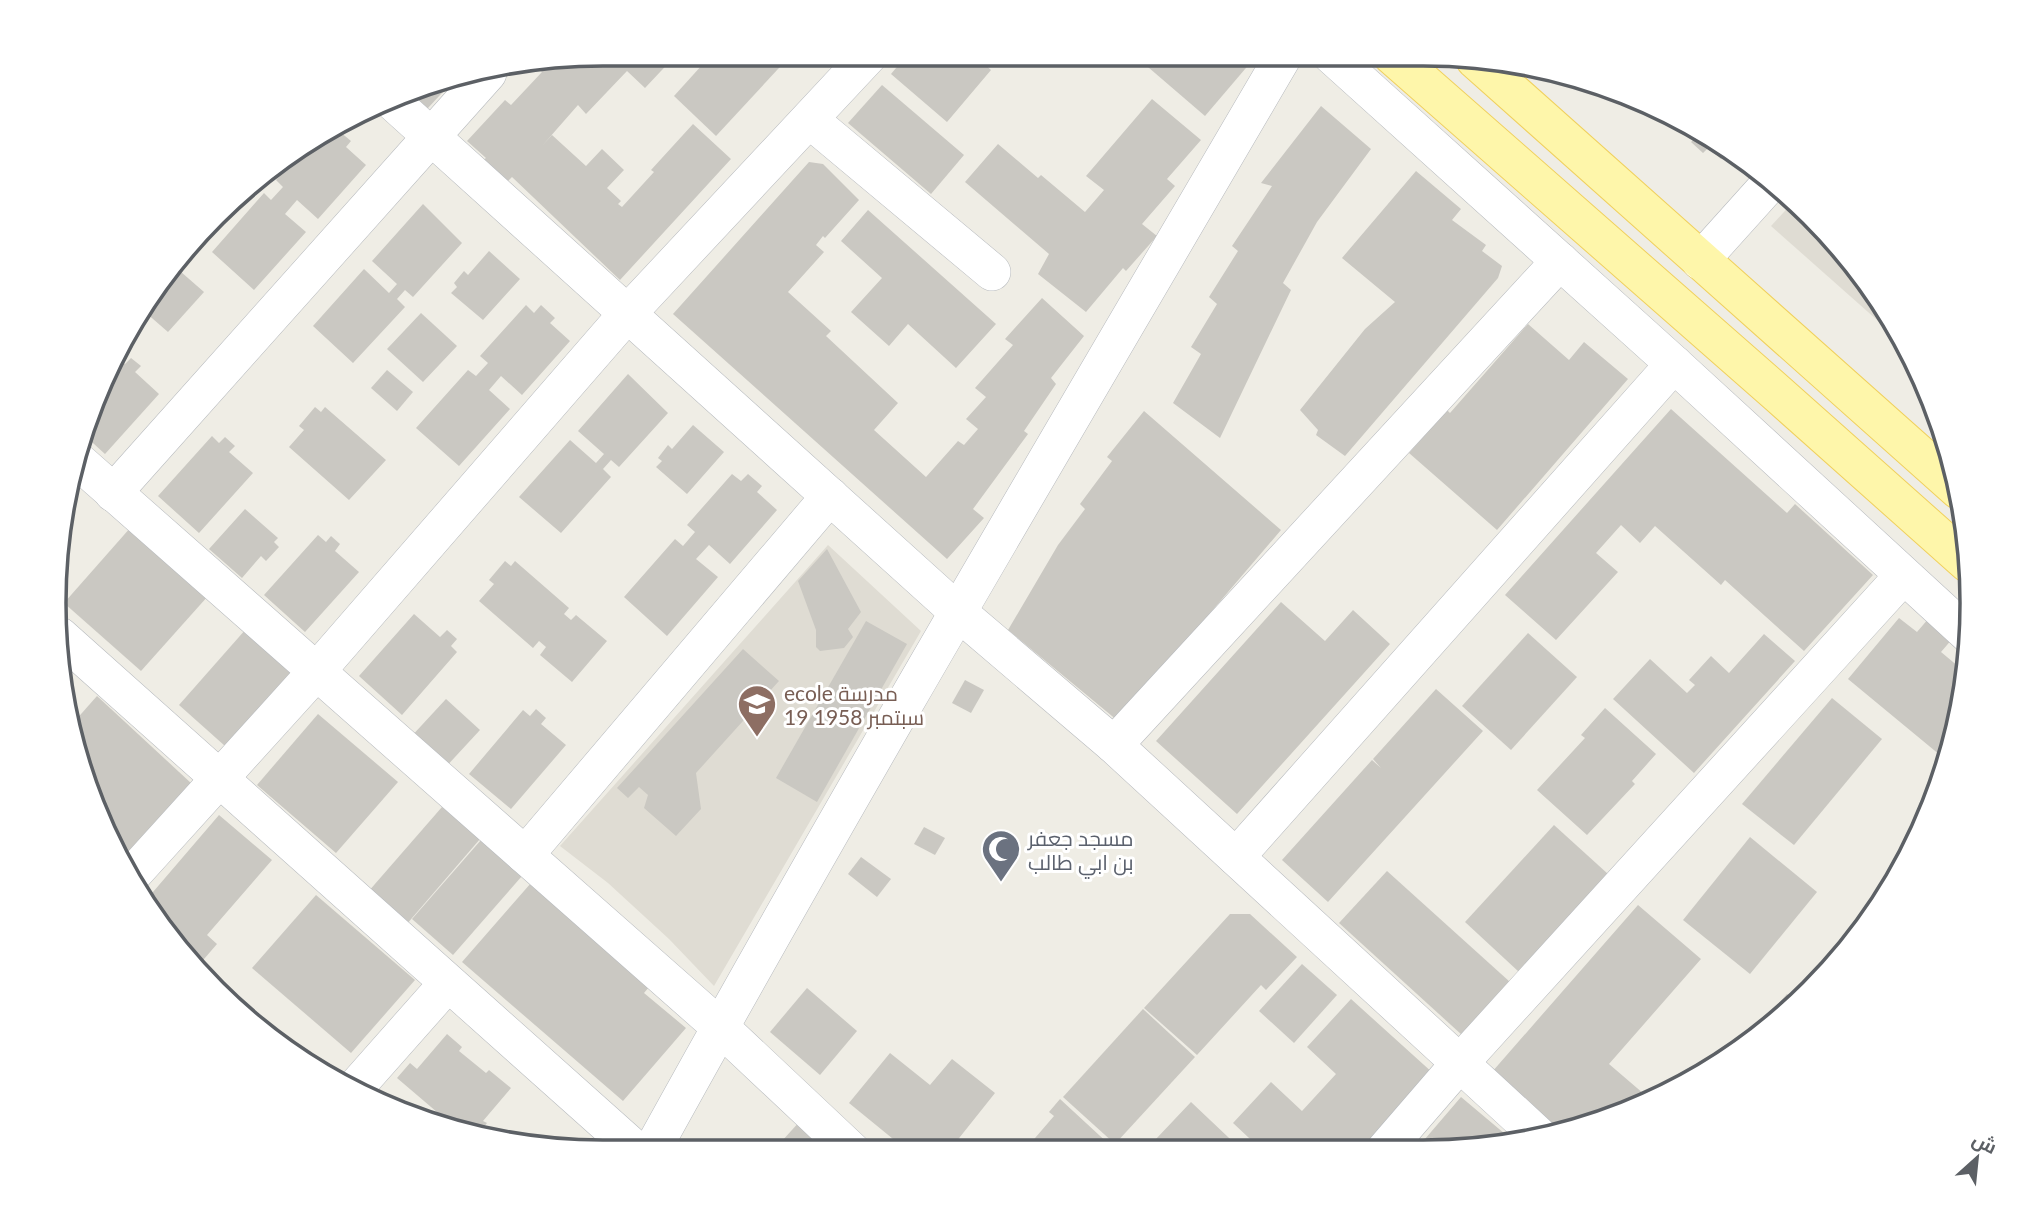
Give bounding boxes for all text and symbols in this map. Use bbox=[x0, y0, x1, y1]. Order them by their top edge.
place label: ecole مدرسة 19 سبتمبر 1958 bbox=[784, 680, 924, 730]
school or university icon: ecole مدرسة 19 سبتمبر 1958 bbox=[736, 683, 778, 738]
place label: مسجد جعفر بن ابي طالب bbox=[1027, 825, 1134, 879]
mosque icon: مسجد جعفر بن ابي طالب bbox=[980, 828, 1022, 883]
north arrow bbox=[1942, 1123, 2012, 1193]
text: ش bbox=[1968, 1127, 2001, 1159]

